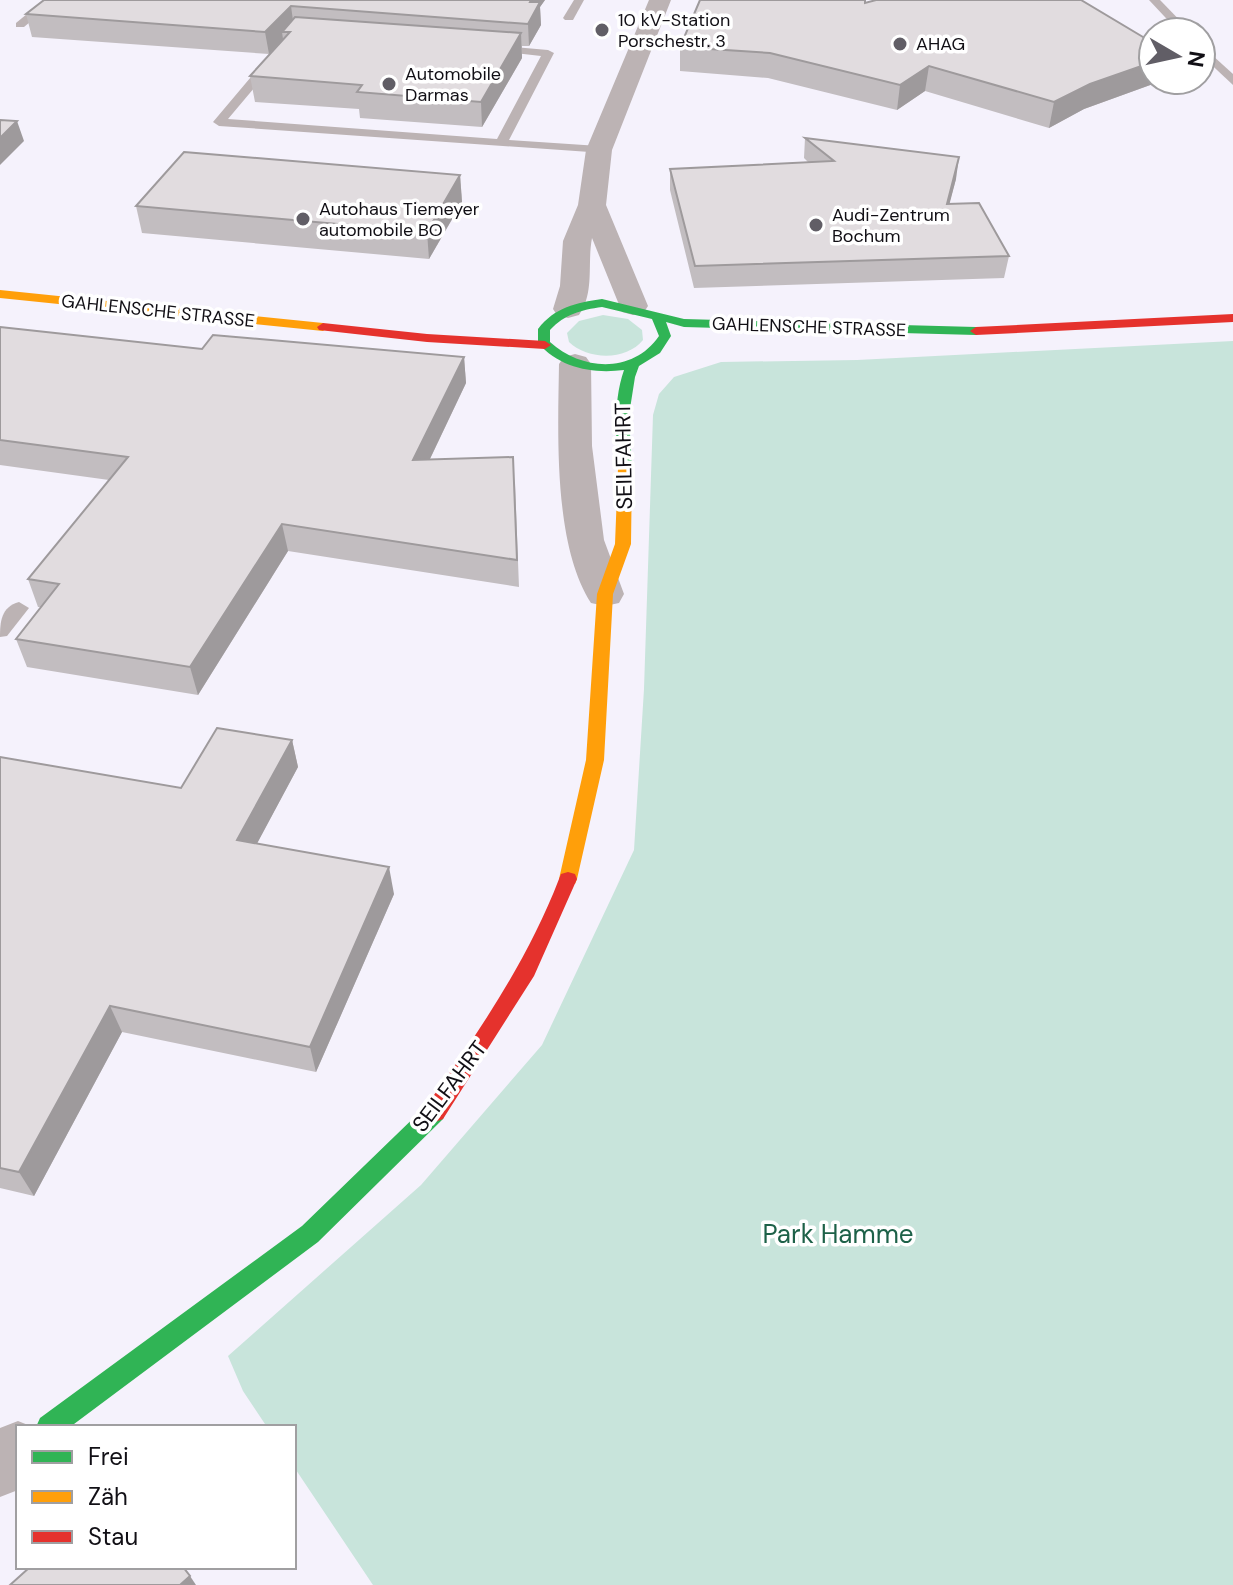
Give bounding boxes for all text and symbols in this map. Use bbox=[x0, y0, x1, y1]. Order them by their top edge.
place label: 10 kV-Station Porschestr. 3 bbox=[618, 8, 730, 53]
north arrow bbox=[1137, 16, 1217, 96]
marker: 10 kV-Station Porschestr. 3 bbox=[593, 21, 611, 39]
place label: AHAG bbox=[916, 32, 965, 56]
marker: AHAG bbox=[891, 35, 909, 53]
text: N bbox=[1181, 49, 1212, 69]
place label: Automobile Darmas bbox=[405, 62, 501, 107]
marker: Automobile Darmas bbox=[380, 75, 398, 93]
place label: Autohaus Tiemeyer automobile BO bbox=[319, 197, 480, 242]
place label: Audi-Zentrum Bochum bbox=[832, 203, 950, 248]
marker: Autohaus Tiemeyer automobile BO bbox=[294, 210, 312, 228]
marker: Audi-Zentrum Bochum bbox=[807, 216, 825, 234]
street label: GAHLENSCHE STRASSE bbox=[60, 289, 256, 333]
street label: GAHLENSCHE STRASSE bbox=[711, 312, 907, 342]
street label: SEILFAHRT bbox=[608, 402, 639, 510]
street label: SEILFAHRT bbox=[406, 1035, 493, 1138]
park label: Park Hamme bbox=[762, 1217, 914, 1251]
legend bbox=[16, 1425, 296, 1569]
text: Frei bbox=[88, 1441, 129, 1472]
text: Zäh bbox=[88, 1481, 128, 1512]
text: Stau bbox=[88, 1521, 138, 1552]

